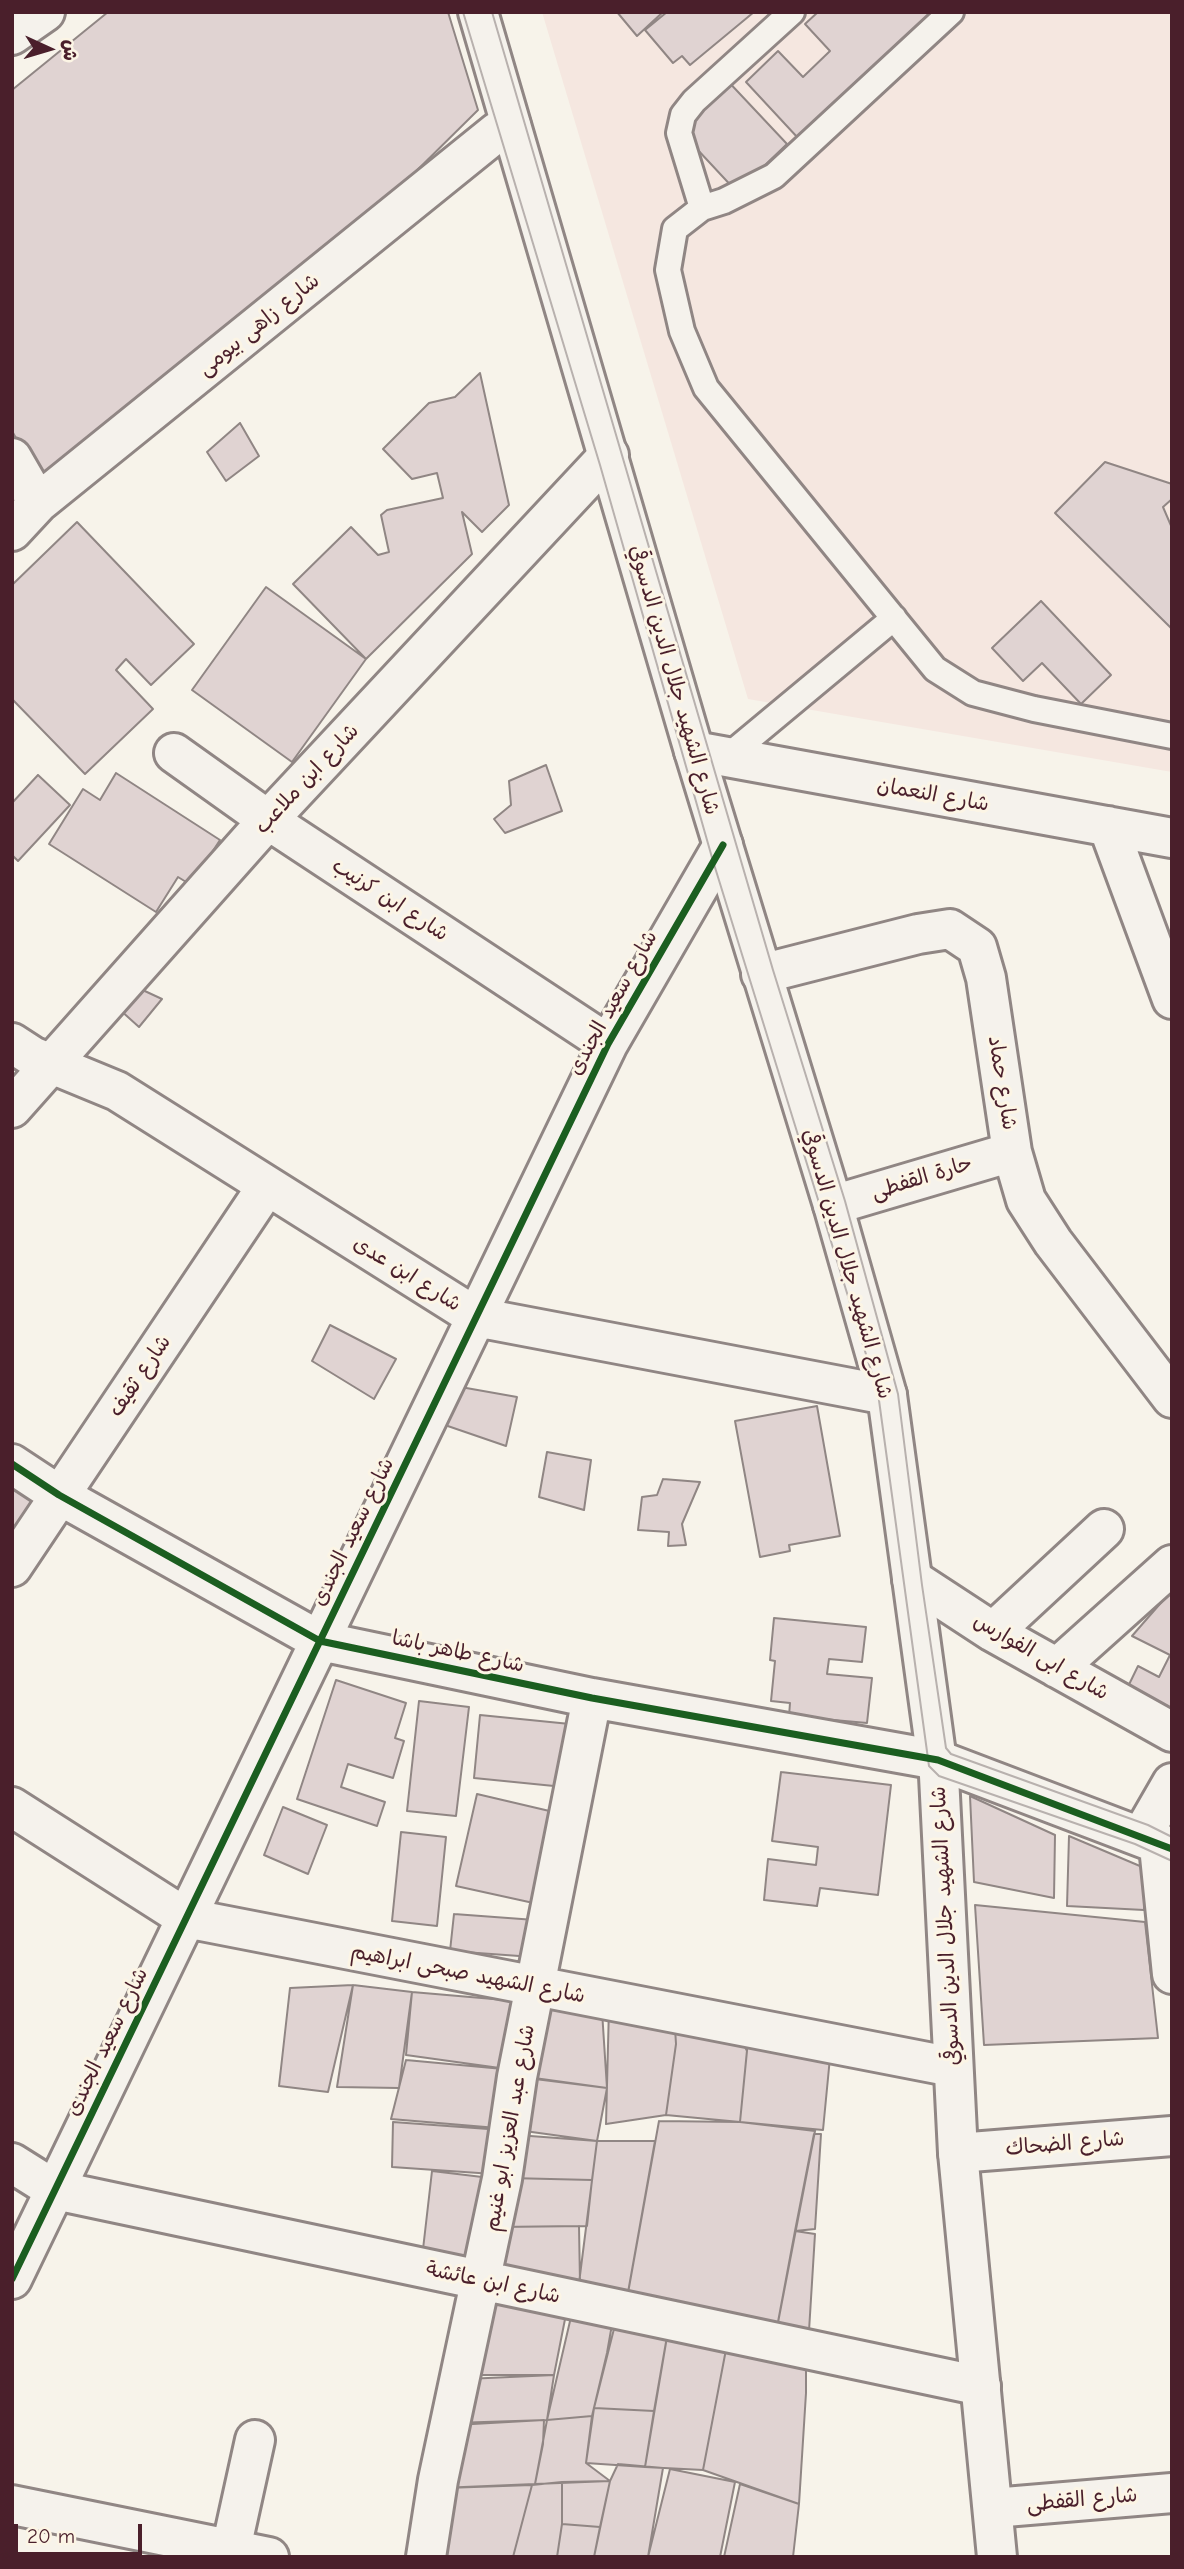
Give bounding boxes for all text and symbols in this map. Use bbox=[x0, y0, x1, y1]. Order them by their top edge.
north arrow bbox=[14, 14, 84, 84]
text: ش bbox=[58, 39, 82, 62]
street label: شارع زاهى بيومى bbox=[193, 268, 325, 382]
street label: شارع الشهيد جلال الدين الدسوقي bbox=[623, 542, 725, 818]
street label: شارع ابن ملاعب bbox=[250, 719, 364, 839]
street label: شارع النعمان bbox=[875, 773, 991, 817]
street label: شارع ابن كرنيب bbox=[327, 853, 453, 947]
street label: شارع سعيد الجندى bbox=[563, 926, 663, 1080]
street label: شارع حماد bbox=[982, 1034, 1022, 1132]
street label: شارع الشهيد جلال الدين الدسوقي bbox=[796, 1126, 898, 1402]
street label: حارة القفطى bbox=[868, 1151, 976, 1205]
street label: شارع ابن عدى bbox=[348, 1231, 466, 1317]
street label: شارع ثقيف bbox=[103, 1330, 177, 1422]
street label: شارع سعيد الجندى bbox=[306, 1454, 400, 1610]
street label: شارع ابى الفوارس bbox=[969, 1608, 1113, 1706]
street label: شارع طاهر باشا bbox=[389, 1626, 527, 1678]
street label: شارع الشهيد جلال الدين الدسوقي bbox=[926, 1786, 966, 2066]
street label: شارع الشهيد صبحى ابراهيم bbox=[349, 1939, 587, 2009]
street label: شارع سعيد الجندى bbox=[60, 1964, 154, 2120]
street label: شارع عبد العزيز ابو غنيم bbox=[479, 2023, 541, 2233]
street label: شارع الضحاك bbox=[1004, 2126, 1126, 2162]
street label: شارع ابن عائشة bbox=[424, 2256, 562, 2310]
street label: شارع القفطى bbox=[1026, 2483, 1138, 2517]
scale bar bbox=[18, 2510, 145, 2554]
text: 20 m bbox=[27, 2524, 75, 2548]

